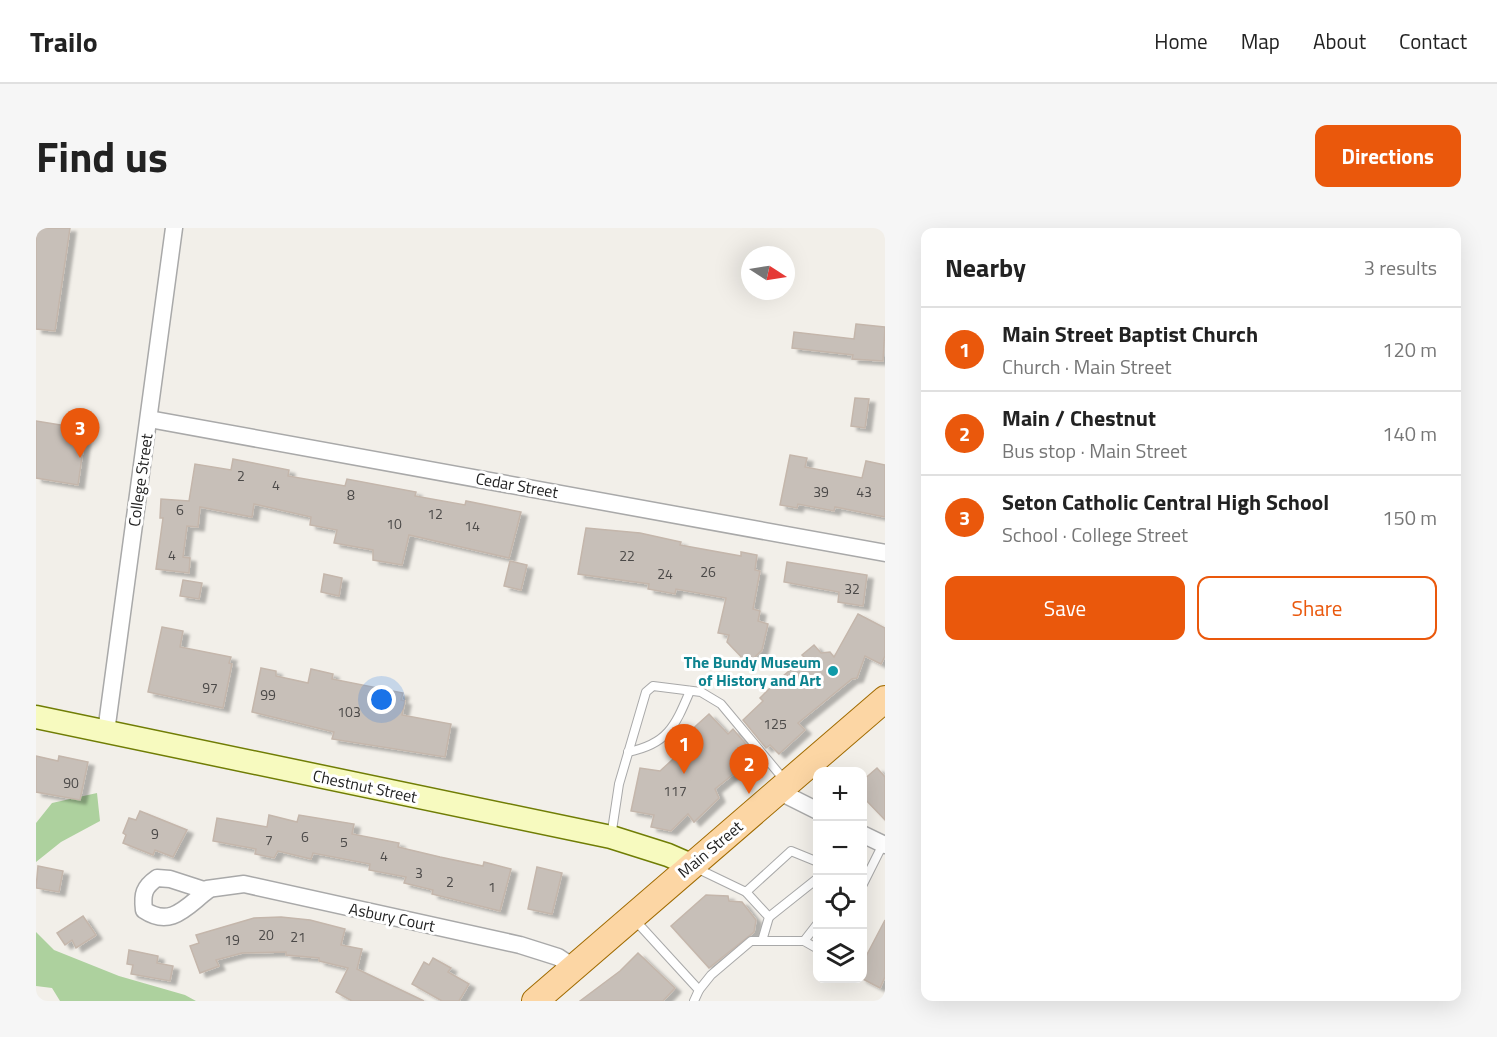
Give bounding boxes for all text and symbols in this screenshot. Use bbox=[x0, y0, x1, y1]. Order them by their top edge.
text: Trailo bbox=[30, 20, 98, 63]
text: Home bbox=[1154, 25, 1208, 57]
text: Map bbox=[1241, 25, 1280, 57]
text: About bbox=[1313, 25, 1366, 57]
text: Contact bbox=[1399, 25, 1467, 57]
text: Find us bbox=[36, 124, 168, 188]
button: Directions bbox=[1315, 125, 1461, 187]
north arrow bbox=[741, 246, 795, 300]
text: Nearby bbox=[945, 248, 1026, 287]
text: 3 results bbox=[1364, 252, 1437, 283]
text: Main Street Baptist Church bbox=[1002, 317, 1258, 351]
text: 1 bbox=[959, 334, 970, 365]
text: 120 m bbox=[1382, 334, 1437, 365]
text: Church · Main Street bbox=[1002, 351, 1171, 382]
text: Main / Chestnut bbox=[1002, 401, 1156, 435]
pin: 3 bbox=[60, 408, 99, 458]
text: 2 bbox=[959, 418, 970, 449]
text: 140 m bbox=[1382, 418, 1437, 449]
street label: College Street bbox=[122, 432, 158, 528]
text: Bus stop · Main Street bbox=[1002, 435, 1187, 466]
house number: 2 bbox=[237, 465, 245, 486]
street label: Cedar Street bbox=[474, 466, 561, 504]
house number: 4 bbox=[272, 474, 280, 495]
house number: 39 bbox=[813, 481, 829, 502]
house number: 43 bbox=[856, 481, 872, 502]
house number: 8 bbox=[347, 484, 355, 505]
text: Seton Catholic Central High School bbox=[1002, 485, 1329, 519]
house number: 6 bbox=[176, 499, 184, 520]
text: 3 bbox=[959, 502, 970, 533]
text: 150 m bbox=[1382, 502, 1437, 533]
house number: 12 bbox=[427, 503, 443, 524]
house number: 10 bbox=[386, 513, 402, 534]
house number: 14 bbox=[464, 515, 480, 536]
text: School · College Street bbox=[1002, 519, 1188, 550]
house number: 4 bbox=[168, 544, 176, 565]
house number: 22 bbox=[619, 545, 635, 566]
house number: 26 bbox=[700, 561, 716, 582]
house number: 24 bbox=[657, 563, 673, 584]
button: Save bbox=[945, 576, 1185, 640]
button: Share bbox=[1197, 576, 1437, 640]
house number: 32 bbox=[844, 578, 860, 599]
place label: The Bundy Museum of History and Art bbox=[684, 650, 821, 692]
marker: The Bundy Museum of History and Art bbox=[826, 664, 840, 678]
house number: 97 bbox=[202, 677, 218, 698]
house number: 99 bbox=[260, 684, 276, 705]
your location bbox=[367, 685, 396, 714]
house number: 103 bbox=[337, 701, 361, 722]
house number: 125 bbox=[763, 713, 787, 734]
pin: 1 bbox=[664, 724, 704, 774]
pin: 2 bbox=[730, 744, 768, 794]
street label: Chestnut Street bbox=[311, 763, 420, 809]
map controls bbox=[813, 767, 867, 983]
button: + bbox=[813, 767, 867, 821]
house number: 90 bbox=[63, 772, 79, 793]
house number: 117 bbox=[663, 780, 687, 801]
street label: Main Street bbox=[672, 814, 748, 883]
button: − bbox=[813, 821, 867, 875]
house number: 9 bbox=[151, 823, 159, 844]
house number: 6 bbox=[301, 826, 309, 847]
house number: 7 bbox=[265, 829, 273, 850]
house number: 5 bbox=[340, 831, 348, 852]
house number: 4 bbox=[380, 845, 388, 866]
house number: 3 bbox=[415, 862, 423, 883]
house number: 2 bbox=[446, 871, 454, 892]
button: locate bbox=[813, 875, 867, 929]
house number: 1 bbox=[488, 876, 496, 897]
street label: Asbury Court bbox=[347, 896, 438, 938]
house number: 20 bbox=[258, 924, 274, 945]
house number: 21 bbox=[290, 926, 306, 947]
house number: 19 bbox=[224, 929, 240, 950]
button: layers bbox=[813, 929, 867, 983]

